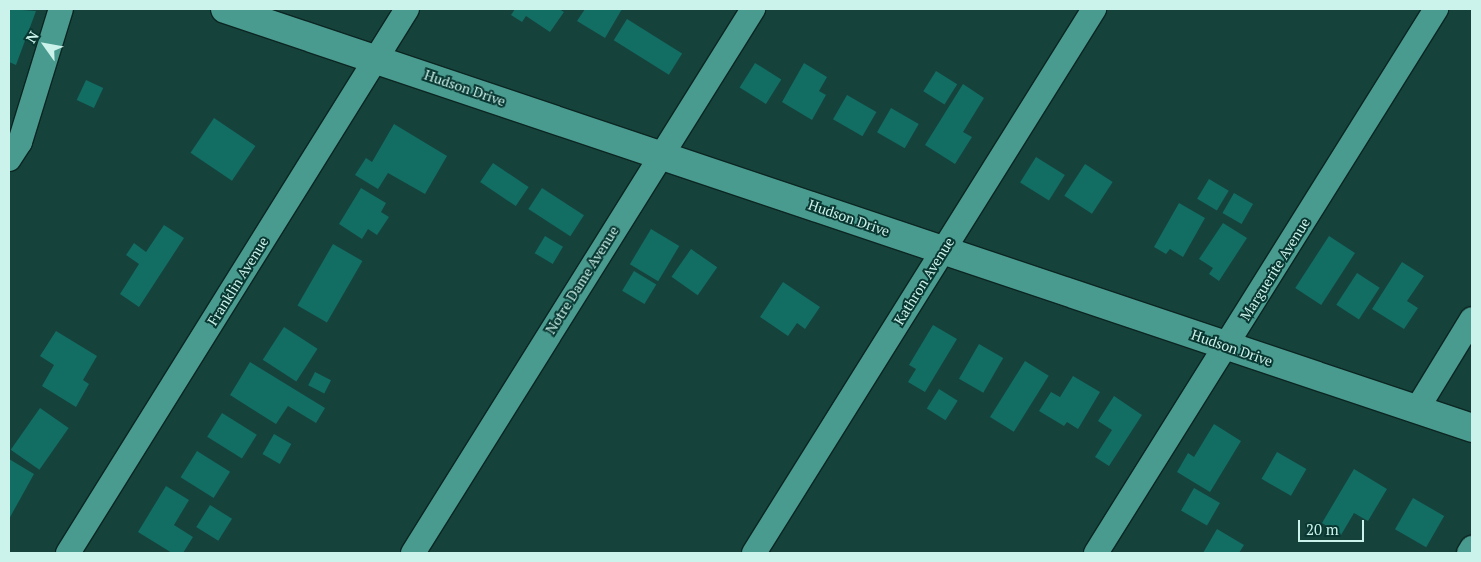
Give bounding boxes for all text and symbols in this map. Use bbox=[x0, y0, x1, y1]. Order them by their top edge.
north arrow bbox=[20, 20, 70, 70]
text: N bbox=[21, 27, 43, 46]
street label: Hudson Drive bbox=[422, 66, 508, 110]
street label: Hudson Drive bbox=[806, 196, 892, 240]
street label: Marguerite Avenue bbox=[1237, 214, 1313, 324]
street label: Notre Dame Avenue bbox=[542, 223, 622, 337]
street label: Franklin Avenue bbox=[204, 233, 272, 329]
street label: Kathron Avenue bbox=[890, 234, 958, 328]
street label: Hudson Drive bbox=[1189, 326, 1275, 370]
scale bar bbox=[1301, 510, 1367, 542]
text: 20 m bbox=[1306, 519, 1339, 539]

